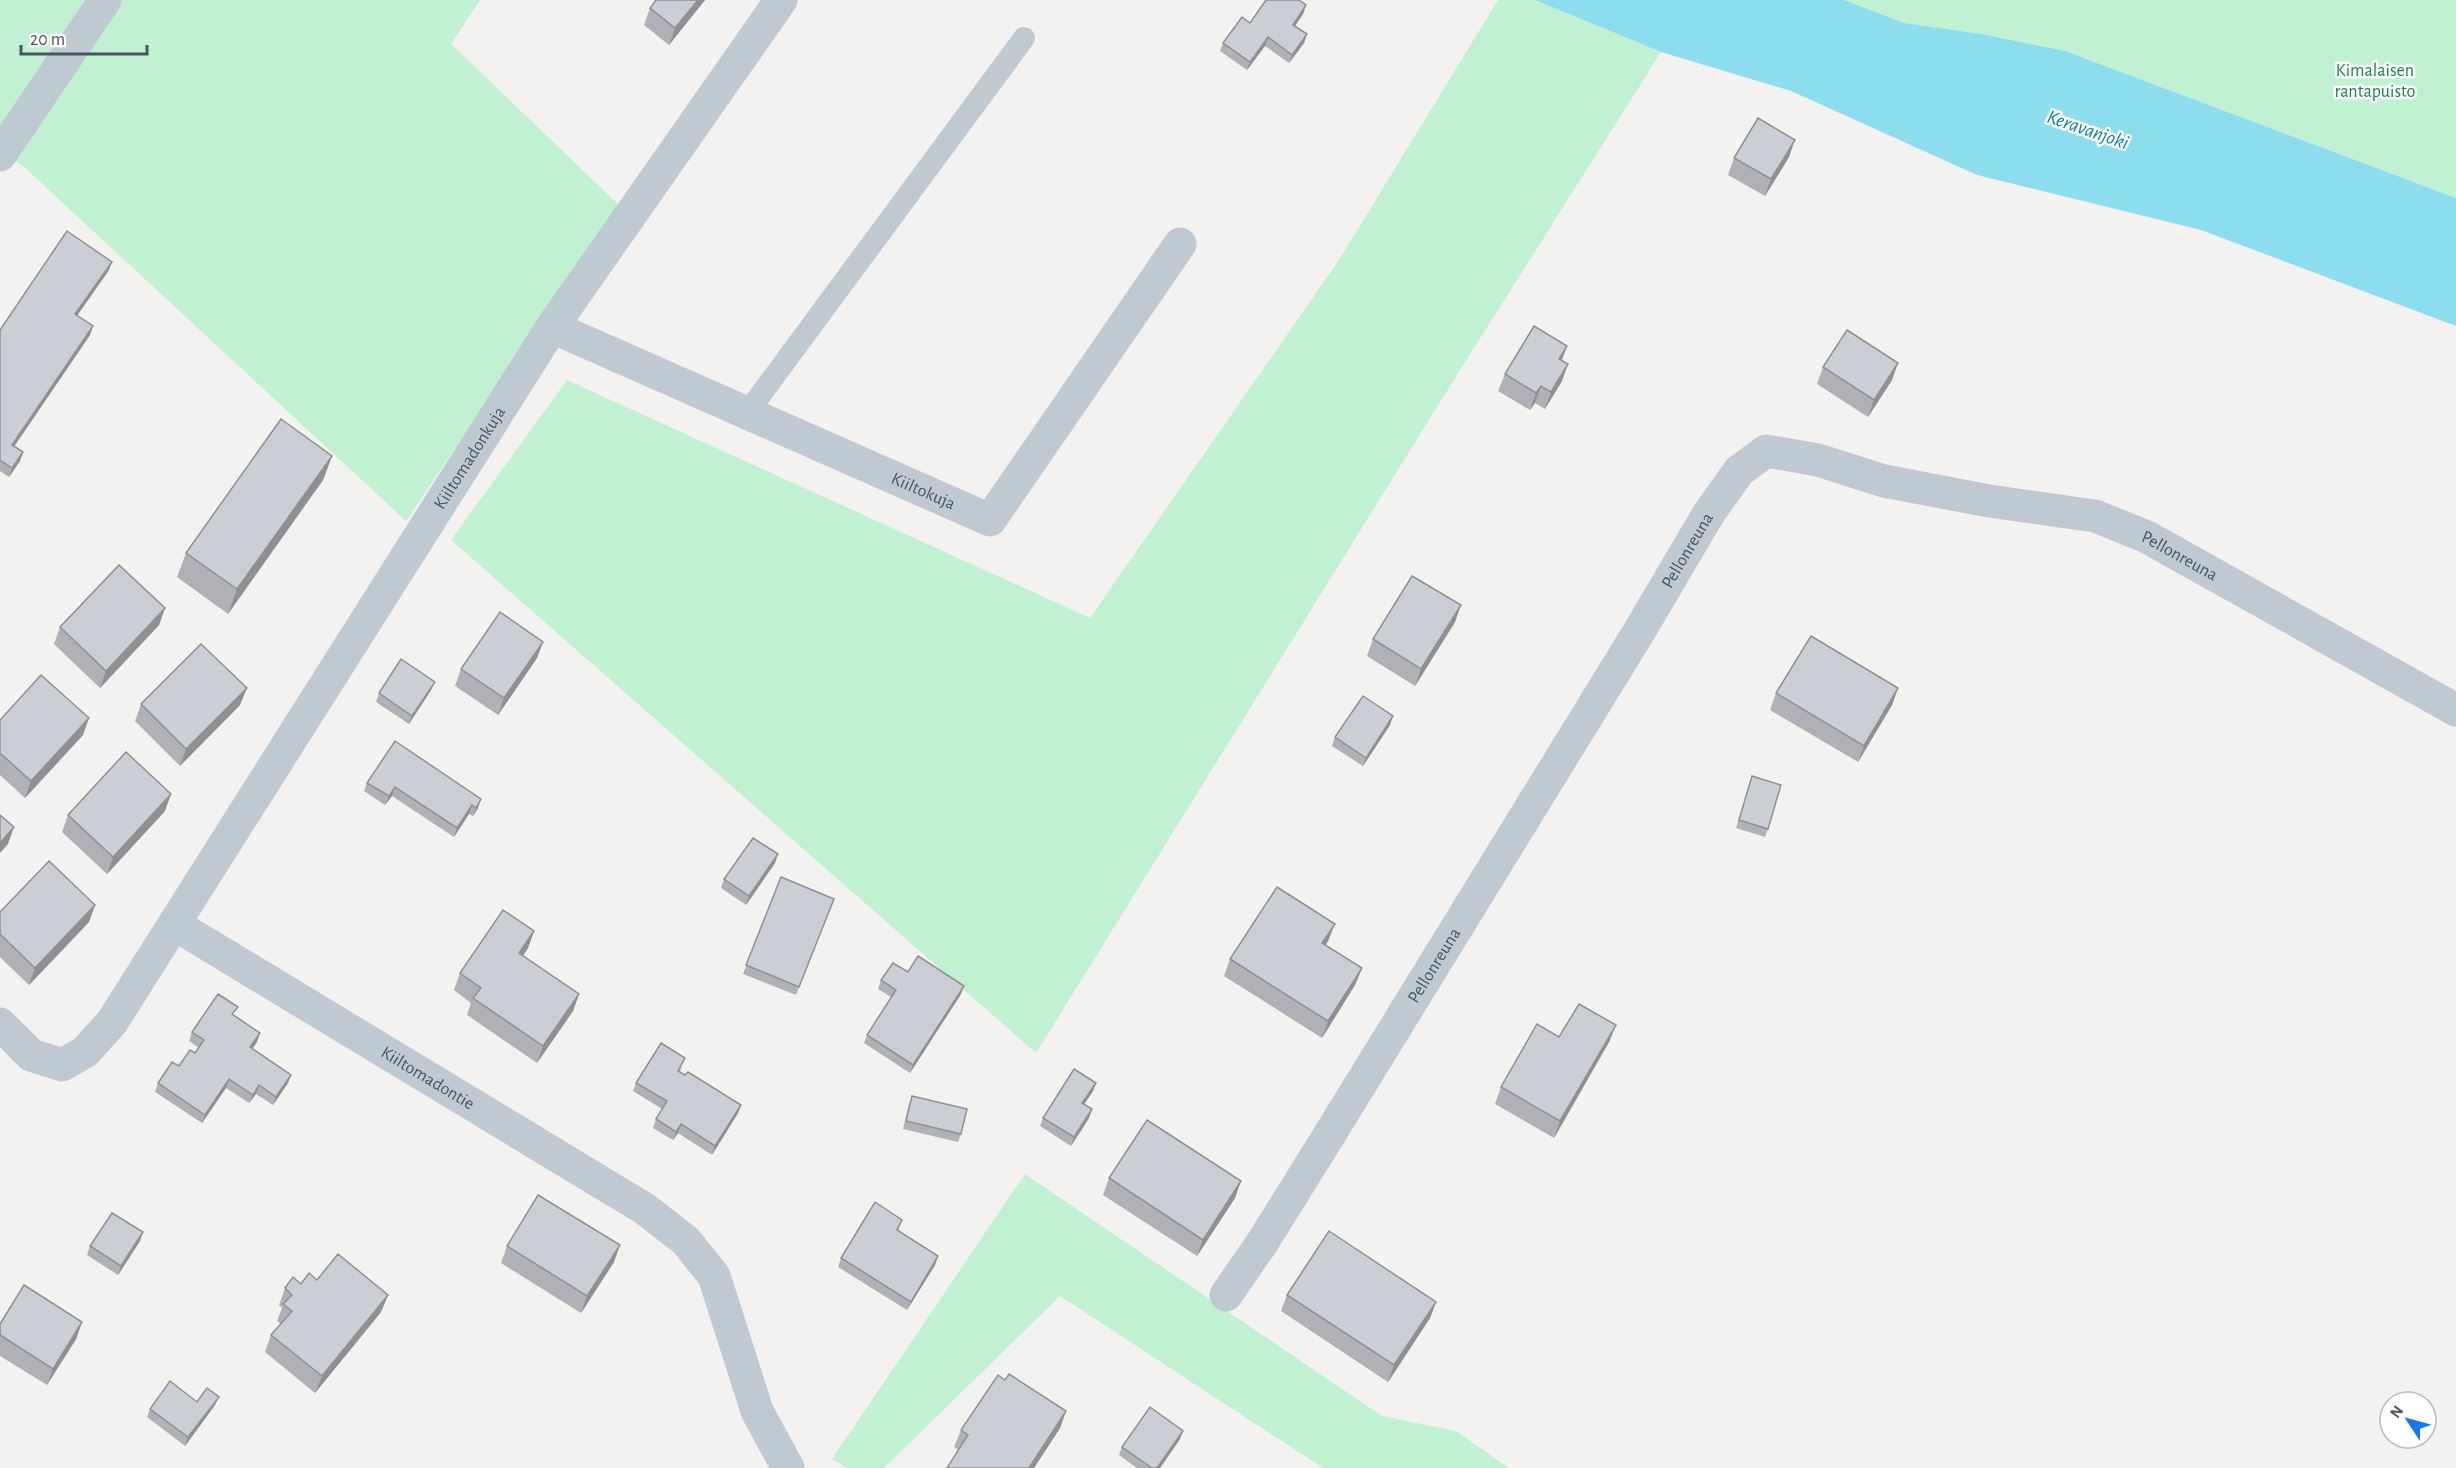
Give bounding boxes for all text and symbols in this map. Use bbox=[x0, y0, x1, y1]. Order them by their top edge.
scale bar bbox=[21, 18, 147, 56]
text: 20 m bbox=[30, 31, 65, 49]
park label: Kimalaisen rantapuisto bbox=[2335, 62, 2416, 101]
water label: Keravanjoki bbox=[2044, 107, 2131, 153]
street label: Kiiltomadonkuja bbox=[431, 404, 509, 513]
street label: Kiiltokuja bbox=[888, 470, 958, 514]
street label: Pellonreuna bbox=[1659, 510, 1717, 592]
street label: Pellonreuna bbox=[2139, 528, 2220, 585]
street label: Pellonreuna bbox=[1405, 925, 1464, 1006]
street label: Kiiltomadontie bbox=[378, 1043, 477, 1114]
north arrow bbox=[2378, 1390, 2438, 1450]
text: N bbox=[2387, 1403, 2406, 1421]

